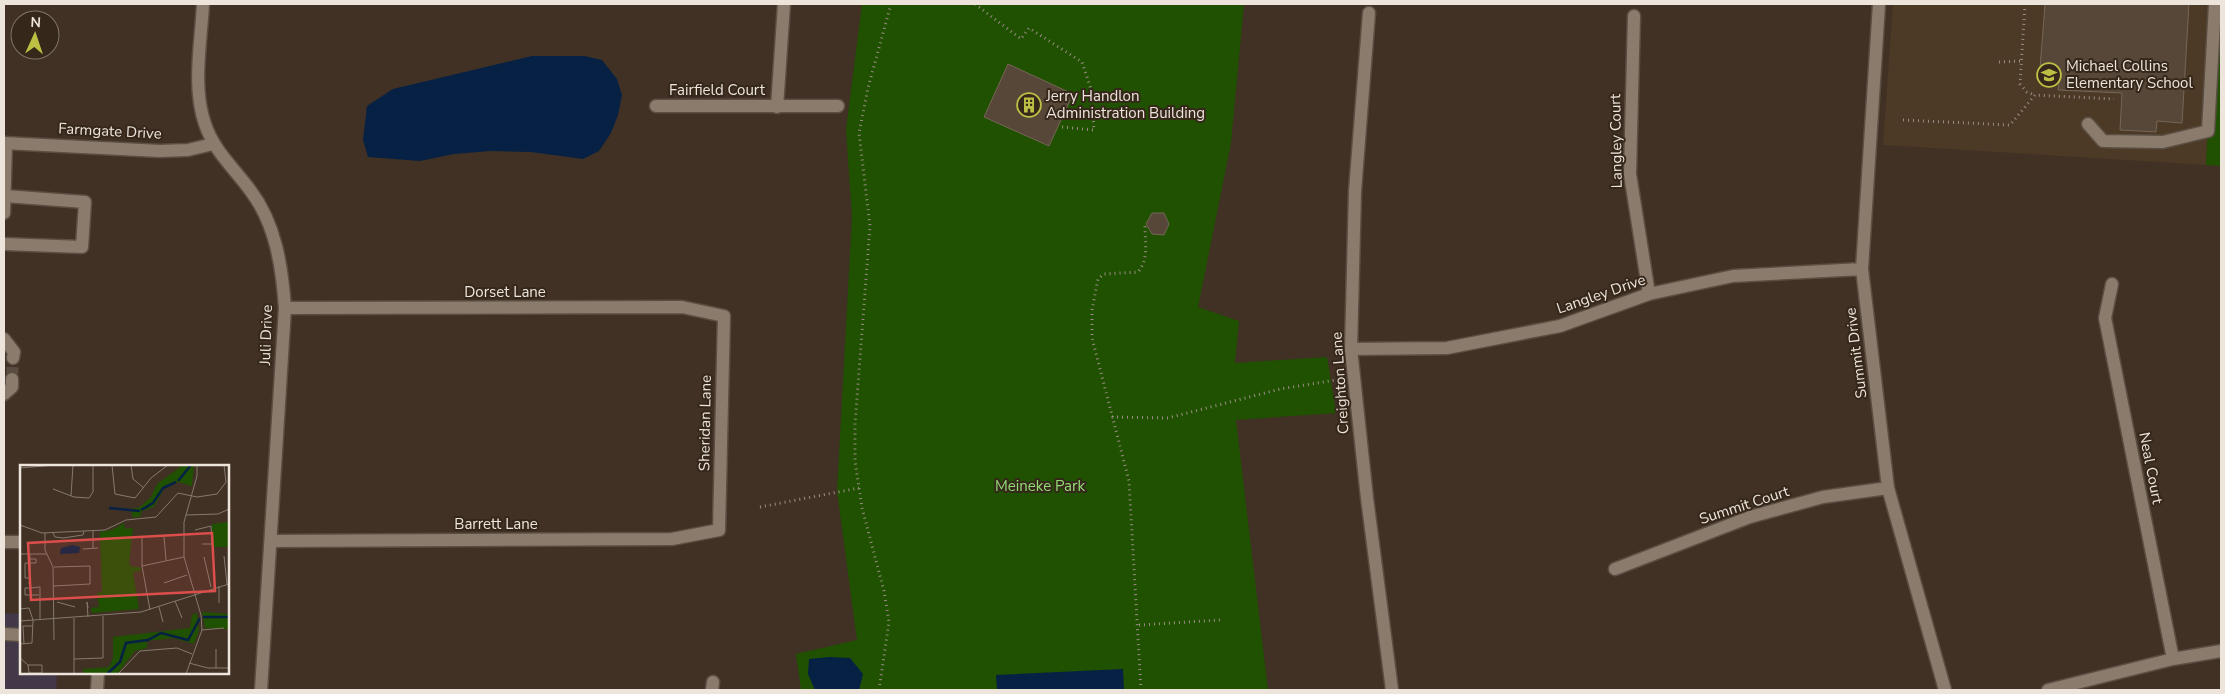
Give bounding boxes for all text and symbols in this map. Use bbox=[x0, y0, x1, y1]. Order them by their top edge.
north arrow bbox=[10, 10, 60, 60]
text: N bbox=[30, 13, 41, 32]
place label: Michael Collins Elementary School bbox=[2066, 56, 2193, 93]
school or university icon: Michael Collins Elementary School bbox=[2036, 62, 2062, 88]
street label: Fairfield Court bbox=[669, 80, 766, 100]
place label: Jerry Handlon Administration Building bbox=[1045, 86, 1205, 123]
building icon: Jerry Handlon Administration Building bbox=[1016, 92, 1042, 118]
street label: Langley Court bbox=[1605, 93, 1627, 188]
street label: Farmgate Drive bbox=[58, 118, 162, 144]
street label: Langley Drive bbox=[1554, 269, 1648, 319]
street label: Dorset Lane bbox=[464, 282, 546, 302]
street label: Juli Drive bbox=[255, 304, 277, 367]
street label: Summit Drive bbox=[1840, 306, 1872, 400]
street label: Creighton Lane bbox=[1326, 331, 1354, 435]
street label: Sheridan Lane bbox=[694, 375, 716, 471]
street label: Neal Court bbox=[2134, 430, 2168, 506]
inset map bbox=[20, 465, 229, 674]
park label: Meineke Park bbox=[995, 476, 1085, 496]
street label: Summit Court bbox=[1697, 481, 1792, 529]
street label: Barrett Lane bbox=[454, 514, 538, 534]

